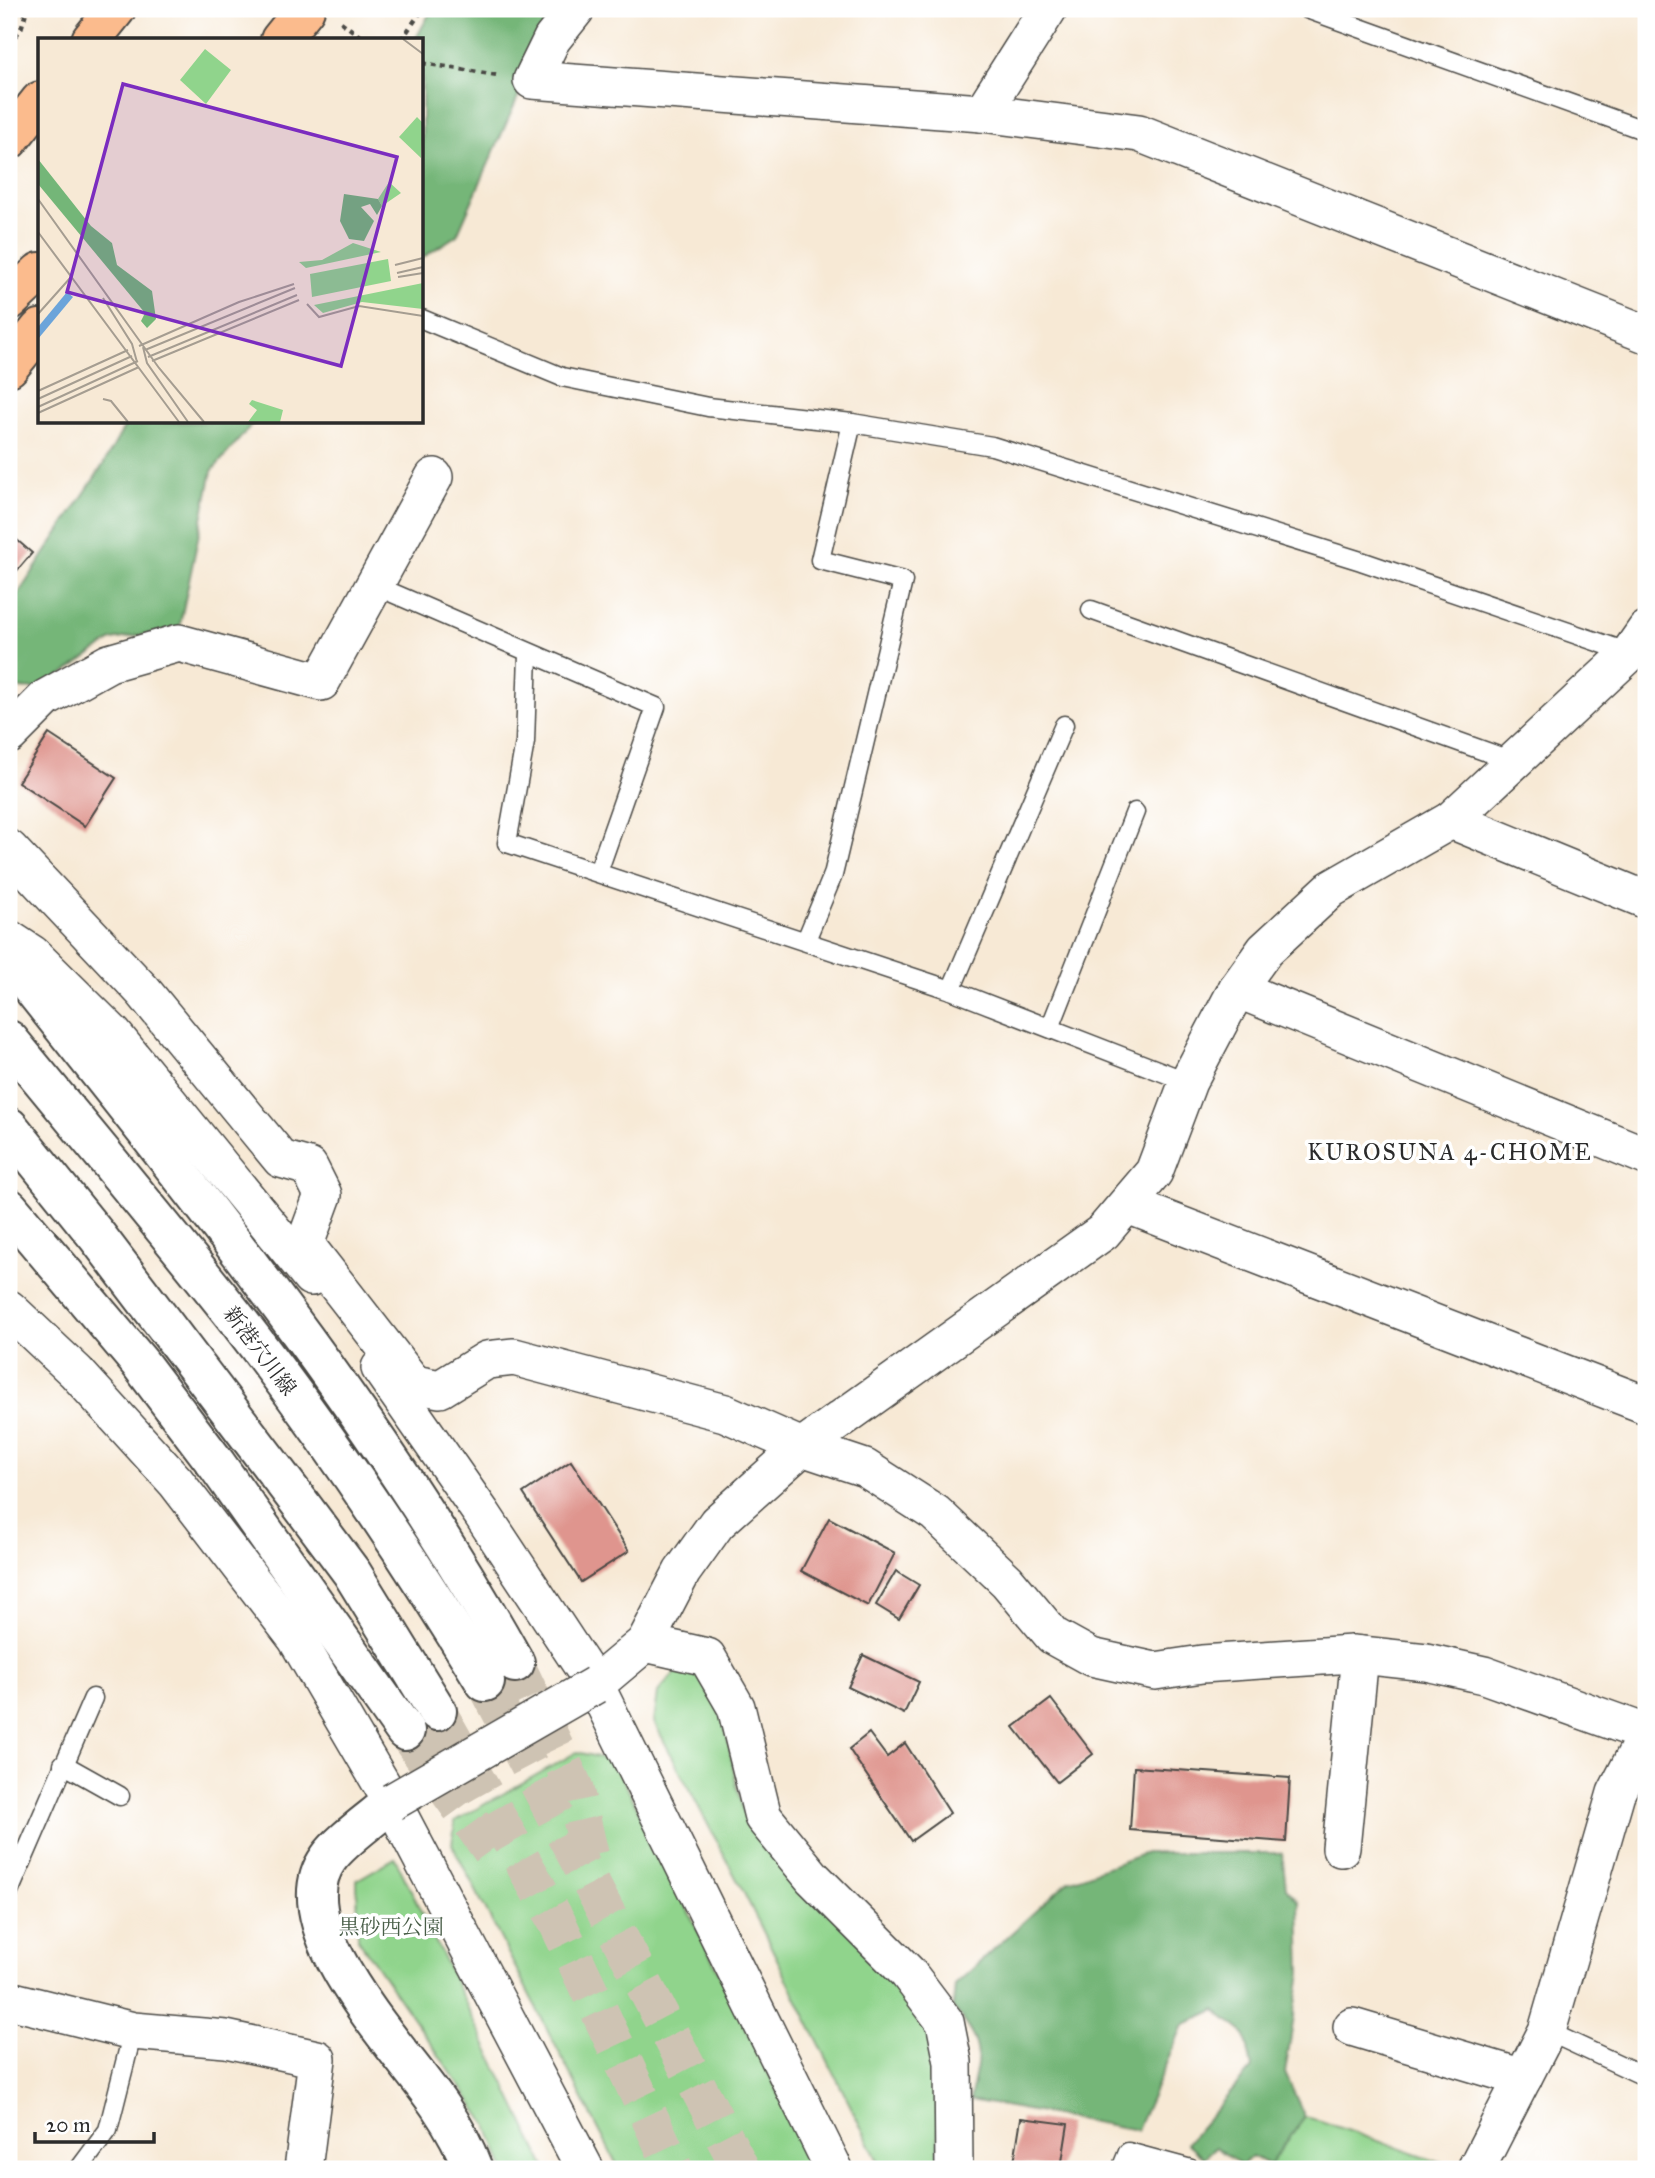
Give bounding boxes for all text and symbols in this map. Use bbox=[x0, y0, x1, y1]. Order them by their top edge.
inset map bbox=[38, 38, 424, 424]
district label: KUROSUNA 4-CHOME bbox=[1307, 1138, 1593, 1166]
street label: 新港穴川線 bbox=[218, 1301, 302, 1401]
park label: 黒砂西公園 bbox=[339, 1914, 444, 1940]
scale bar bbox=[35, 2101, 154, 2145]
text: 20 m bbox=[46, 2112, 91, 2138]

